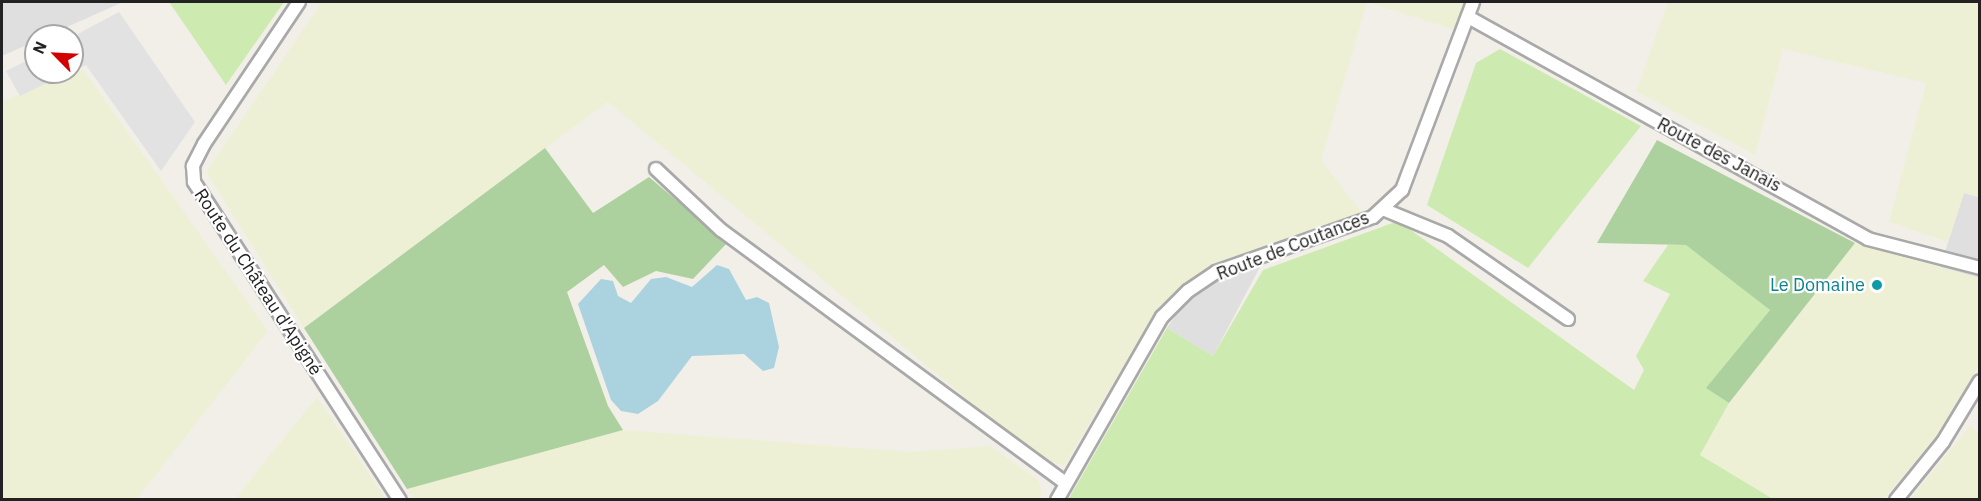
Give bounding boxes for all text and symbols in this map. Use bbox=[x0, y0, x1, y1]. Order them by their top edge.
north arrow bbox=[24, 24, 84, 84]
text: N bbox=[28, 38, 51, 57]
street label: Route des Janais bbox=[1653, 113, 1785, 197]
street label: Route du Château d'Apigné bbox=[190, 185, 326, 379]
street label: Route de Coutances bbox=[1214, 207, 1372, 285]
place label: Le Domaine bbox=[1770, 274, 1865, 296]
marker: Le Domaine bbox=[1870, 278, 1884, 292]

